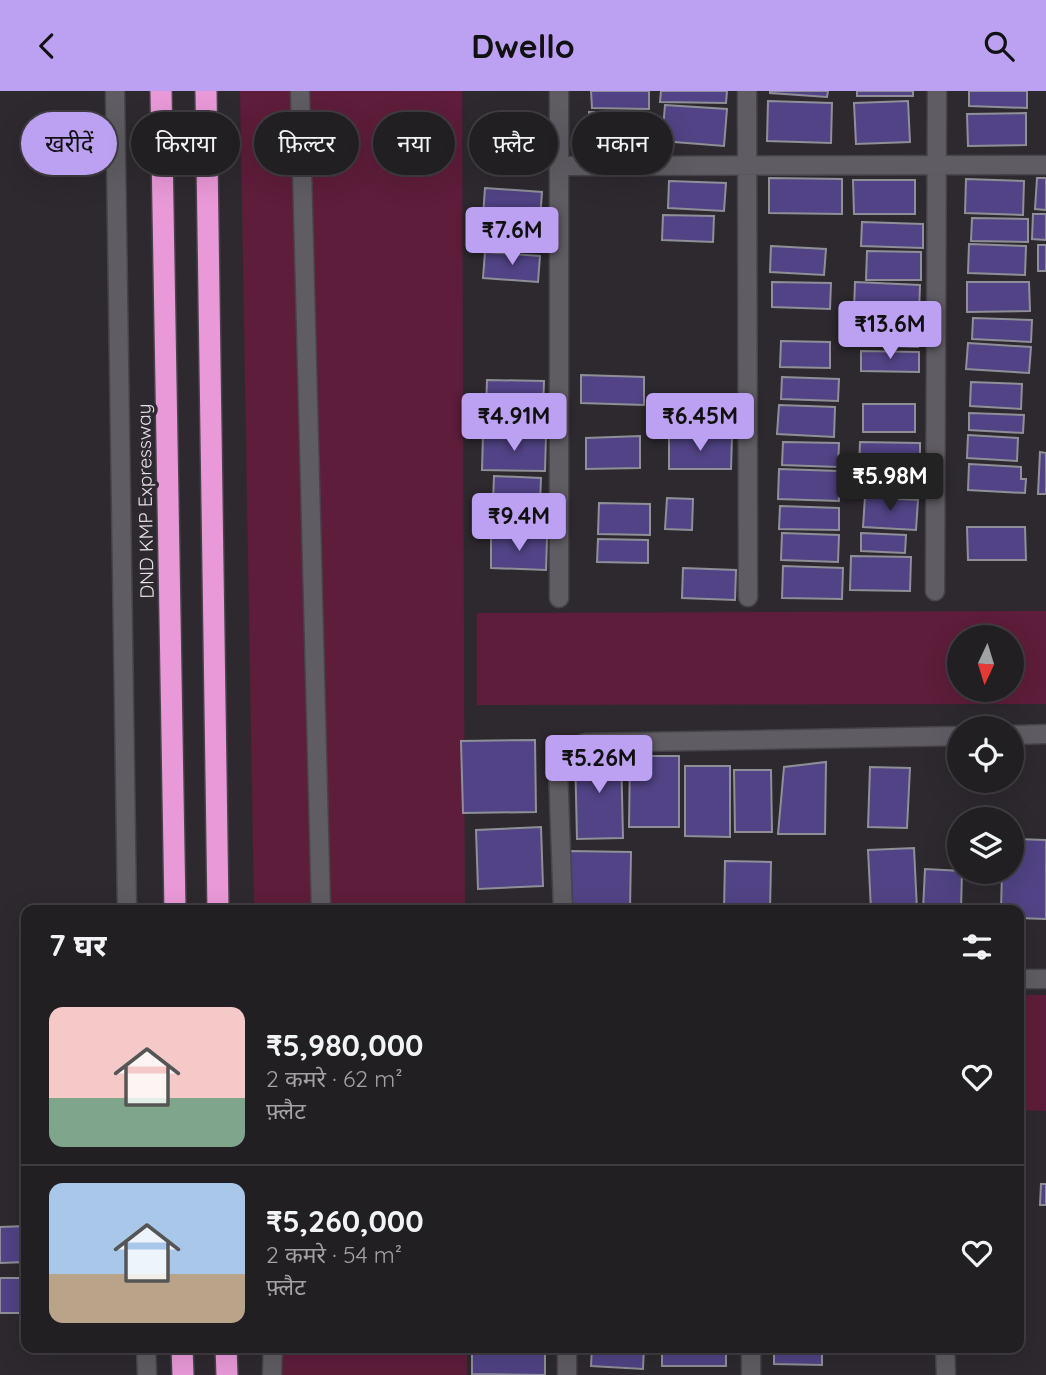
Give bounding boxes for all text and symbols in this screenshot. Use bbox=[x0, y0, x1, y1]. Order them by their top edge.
text: Dwello bbox=[471, 26, 575, 66]
icon: back bbox=[28, 27, 66, 65]
icon: search bbox=[980, 27, 1018, 65]
chip: खरीदें bbox=[21, 112, 117, 175]
chip: किराया bbox=[131, 112, 240, 175]
chip: फ़िल्टर bbox=[254, 112, 359, 175]
chip: नया bbox=[373, 112, 455, 175]
chip: फ़्लैट bbox=[469, 112, 558, 175]
chip: मकान bbox=[572, 112, 673, 175]
pin: ₹7.6M bbox=[463, 207, 561, 267]
text: ₹7.6M bbox=[481, 215, 543, 244]
pin: ₹13.6M bbox=[833, 301, 947, 361]
text: ₹13.6M bbox=[854, 309, 926, 338]
pin: ₹4.91M bbox=[457, 393, 571, 453]
pin: ₹6.45M bbox=[643, 393, 757, 453]
text: ₹4.91M bbox=[478, 401, 550, 430]
text: ₹6.45M bbox=[662, 401, 738, 430]
street label: DND KMP Expressway bbox=[131, 403, 159, 599]
pin: ₹5.98M bbox=[833, 453, 947, 513]
text: ₹5.98M bbox=[852, 461, 928, 490]
pin: ₹9.4M bbox=[470, 493, 568, 553]
text: ₹9.4M bbox=[488, 501, 550, 530]
north arrow bbox=[947, 625, 1024, 702]
map controls bbox=[947, 625, 1024, 884]
button: locate bbox=[947, 716, 1024, 793]
pin: ₹5.26M bbox=[542, 735, 656, 795]
text: ₹5.26M bbox=[561, 743, 637, 772]
button: layers bbox=[947, 807, 1024, 884]
text: 7 घर bbox=[49, 926, 107, 964]
icon: filters bbox=[958, 928, 996, 966]
text: ₹5,980,000 bbox=[266, 1026, 424, 1064]
icon: home bbox=[105, 1035, 189, 1119]
icon: heart bbox=[958, 1058, 996, 1096]
text: 2 कमरे · 62 m² bbox=[266, 1064, 403, 1093]
text: फ़्लैट bbox=[266, 1096, 306, 1125]
text: ₹5,260,000 bbox=[266, 1202, 424, 1240]
icon: home bbox=[105, 1211, 189, 1295]
icon: heart bbox=[958, 1234, 996, 1272]
text: 2 कमरे · 54 m² bbox=[266, 1240, 402, 1269]
text: फ़्लैट bbox=[266, 1272, 306, 1301]

